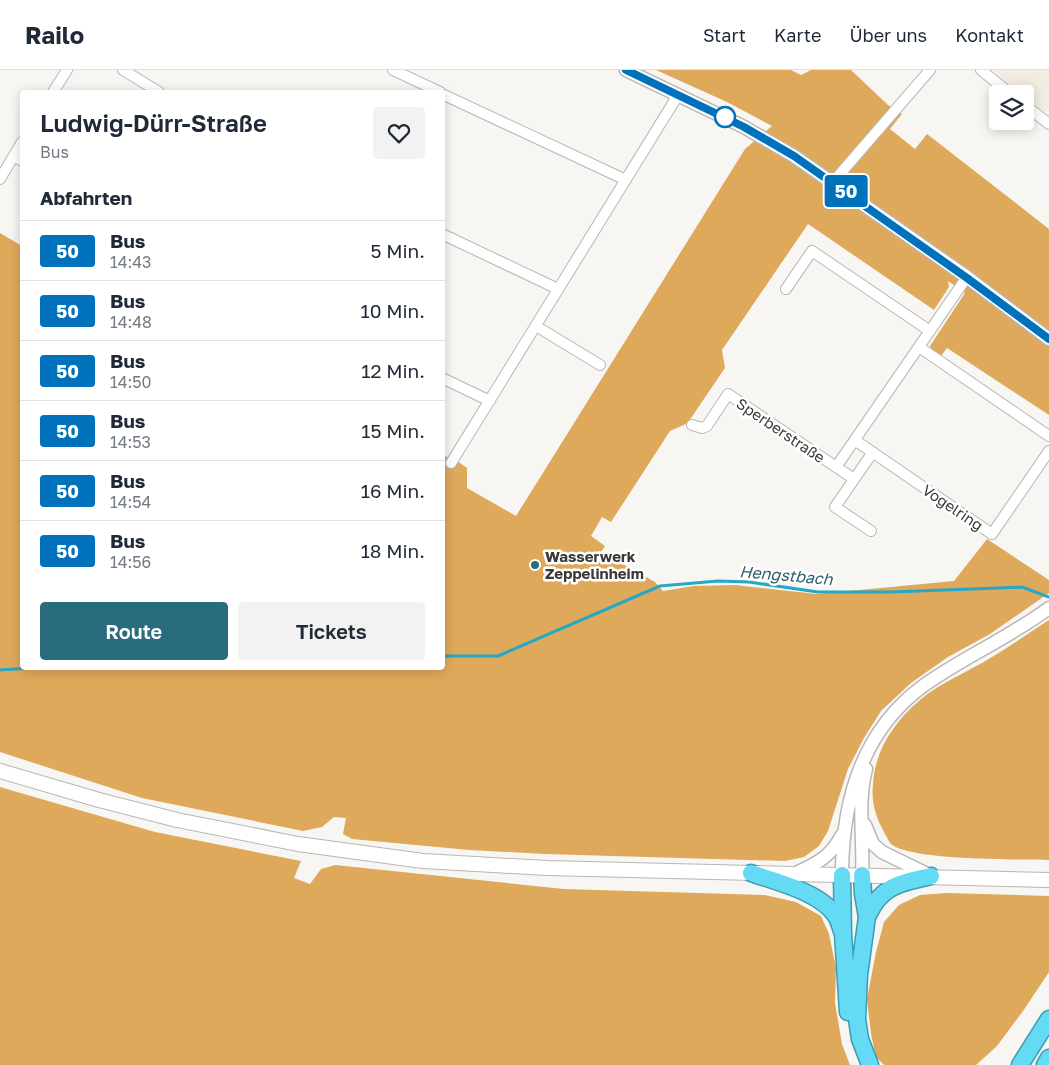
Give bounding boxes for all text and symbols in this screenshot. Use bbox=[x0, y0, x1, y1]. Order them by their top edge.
text: Railo bbox=[25, 20, 84, 49]
text: Start bbox=[703, 24, 746, 46]
text: Karte bbox=[774, 24, 821, 46]
text: Über uns bbox=[849, 24, 927, 46]
text: Kontakt bbox=[955, 24, 1024, 46]
map controls bbox=[989, 85, 1034, 130]
button: layers bbox=[989, 85, 1034, 130]
unlabelled marker bbox=[714, 106, 736, 128]
button: heart bbox=[373, 107, 425, 159]
text: Ludwig-Dürr-Straße bbox=[40, 108, 267, 137]
text: Bus bbox=[40, 142, 69, 162]
line badge: 50 bbox=[824, 175, 868, 207]
text: 50 bbox=[835, 180, 857, 202]
text: Abfahrten bbox=[40, 186, 132, 209]
text: Bus bbox=[110, 229, 145, 252]
text: 5 Min. bbox=[370, 239, 425, 262]
text: 50 bbox=[56, 240, 79, 262]
text: 14:43 bbox=[110, 252, 151, 272]
text: Bus bbox=[110, 289, 145, 312]
text: 10 Min. bbox=[360, 299, 425, 322]
text: 50 bbox=[56, 300, 79, 322]
text: 14:48 bbox=[110, 312, 152, 332]
text: Bus bbox=[110, 349, 145, 372]
text: 12 Min. bbox=[361, 359, 425, 382]
text: 50 bbox=[56, 360, 79, 382]
text: 14:50 bbox=[110, 372, 152, 392]
street label: Sperberstraße bbox=[733, 394, 829, 466]
text: Bus bbox=[110, 409, 145, 432]
text: 15 Min. bbox=[361, 419, 425, 442]
text: 50 bbox=[56, 420, 79, 442]
text: 14:53 bbox=[110, 432, 151, 452]
text: Bus bbox=[110, 469, 145, 492]
text: 16 Min. bbox=[361, 479, 425, 502]
text: 50 bbox=[56, 480, 79, 502]
street label: Vogelring bbox=[919, 480, 987, 534]
text: 14:54 bbox=[110, 492, 151, 512]
text: Bus bbox=[110, 529, 145, 552]
text: 18 Min. bbox=[361, 539, 425, 562]
text: 50 bbox=[56, 540, 79, 562]
place label: Wasserwerk Zeppelinheim bbox=[545, 547, 644, 582]
text: 14:56 bbox=[110, 552, 151, 572]
marker: Wasserwerk Zeppelinheim bbox=[529, 559, 541, 571]
water label: Hengstbach bbox=[739, 561, 835, 589]
button: Route bbox=[40, 602, 228, 660]
button: Tickets bbox=[238, 602, 425, 660]

